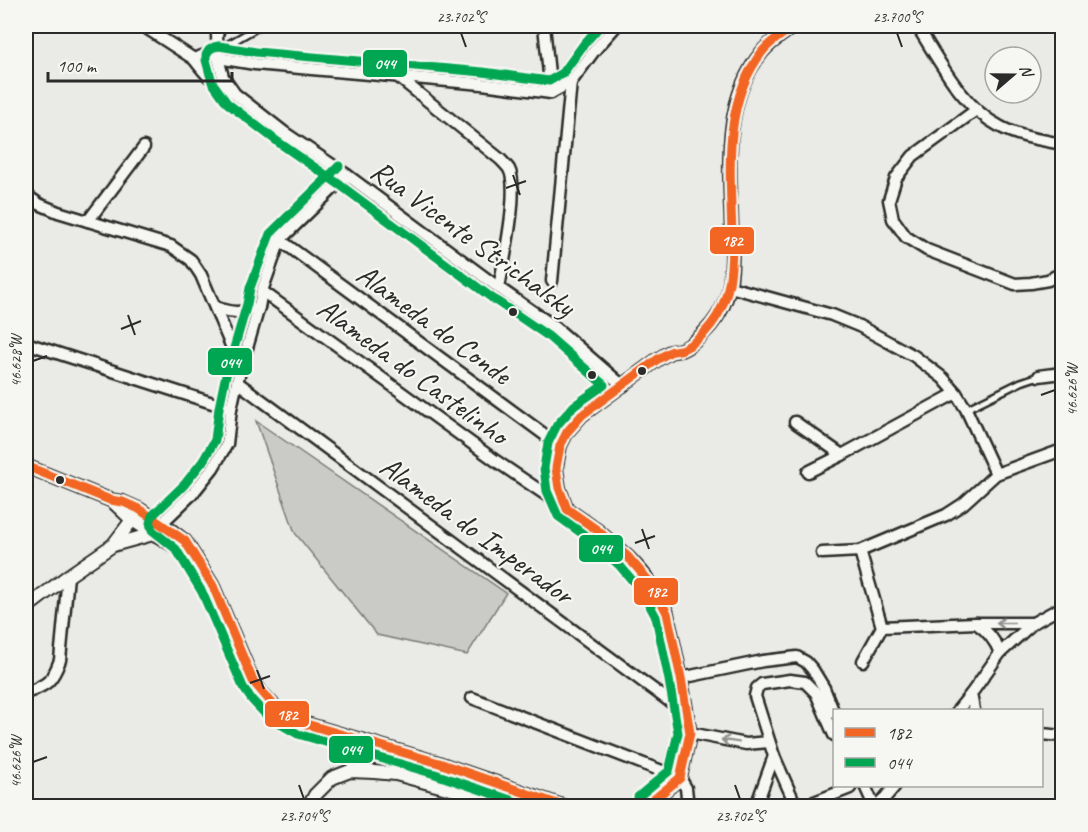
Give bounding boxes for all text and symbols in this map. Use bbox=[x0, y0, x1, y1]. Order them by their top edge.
text: 23.702°S bbox=[437, 8, 488, 27]
text: 23.700°S bbox=[873, 8, 924, 27]
scale bar bbox=[48, 45, 232, 83]
north arrow bbox=[983, 45, 1043, 105]
line badge: 044 bbox=[362, 49, 408, 78]
text: 044 bbox=[374, 54, 398, 74]
text: 100 m bbox=[57, 55, 98, 77]
text: N bbox=[1015, 62, 1038, 81]
street label: Rua Vicente Strichalsky bbox=[364, 151, 584, 326]
line badge: 182 bbox=[709, 226, 755, 255]
text: 182 bbox=[721, 231, 745, 251]
street label: Alameda do Conde bbox=[349, 255, 521, 394]
street label: Alameda do Castelinho bbox=[310, 289, 519, 455]
unlabelled marker bbox=[507, 306, 519, 318]
text: 46.628°W bbox=[7, 332, 26, 387]
line badge: 044 bbox=[207, 347, 253, 376]
text: 044 bbox=[219, 353, 243, 373]
text: 46.626°W bbox=[1063, 361, 1082, 416]
unlabelled marker bbox=[636, 365, 648, 377]
unlabelled marker bbox=[586, 369, 598, 381]
street label: Alameda do Imperador bbox=[373, 447, 583, 614]
unlabelled marker bbox=[54, 474, 66, 486]
line badge: 044 bbox=[578, 534, 624, 563]
text: 044 bbox=[590, 539, 614, 559]
line badge: 182 bbox=[633, 577, 679, 606]
text: 182 bbox=[645, 582, 669, 602]
one-way arrow bbox=[995, 617, 1015, 629]
line badge: 182 bbox=[264, 700, 310, 728]
text: 182 bbox=[276, 705, 300, 725]
legend bbox=[833, 709, 1043, 787]
text: 182 bbox=[887, 722, 913, 744]
text: 46.626°W bbox=[7, 733, 26, 788]
line badge: 044 bbox=[328, 735, 374, 764]
one-way arrow bbox=[720, 735, 740, 746]
text: 044 bbox=[340, 740, 364, 760]
text: 044 bbox=[887, 752, 913, 774]
text: 23.704°S bbox=[280, 807, 331, 826]
text: 23.702°S bbox=[716, 807, 767, 826]

